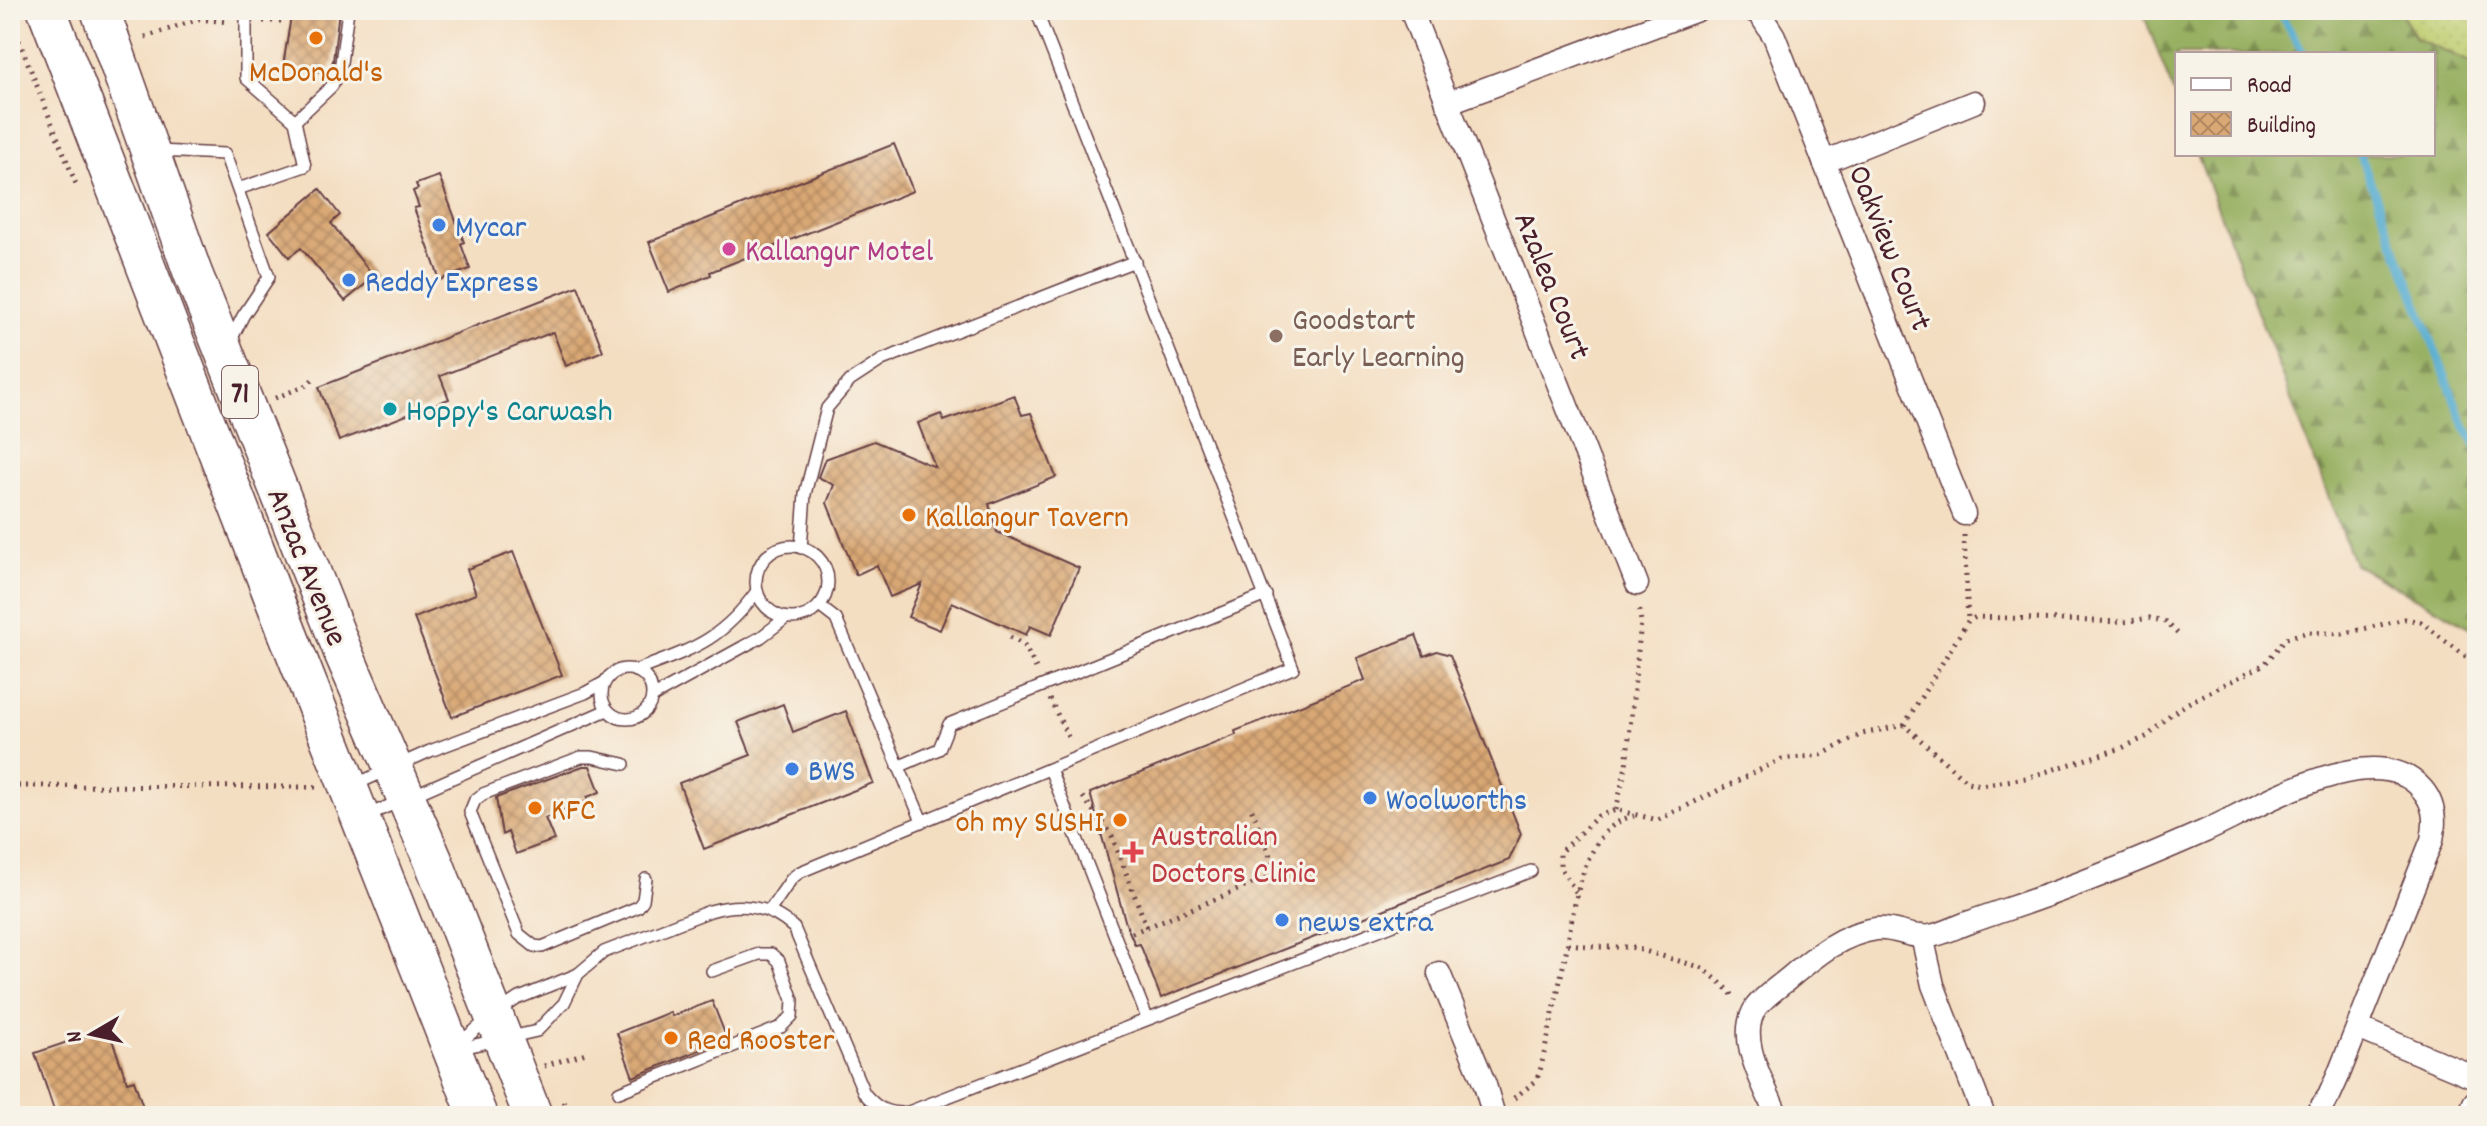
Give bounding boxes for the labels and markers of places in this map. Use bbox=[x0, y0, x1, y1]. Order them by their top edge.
marker: McDonald's bbox=[307, 29, 325, 47]
place label: McDonald's bbox=[249, 52, 383, 98]
place label: Mycar bbox=[455, 207, 527, 253]
marker: Mycar bbox=[430, 216, 448, 234]
place label: Kallangur Motel bbox=[745, 231, 934, 277]
marker: Kallangur Motel bbox=[720, 240, 738, 258]
place label: Reddy Express bbox=[365, 262, 539, 308]
marker: Reddy Express bbox=[340, 271, 358, 289]
place label: Goodstart Early Learning bbox=[1292, 300, 1465, 383]
marker: Goodstart Early Learning bbox=[1267, 327, 1285, 345]
place label: Hoppy's Carwash bbox=[406, 391, 613, 437]
marker: Hoppy's Carwash bbox=[381, 400, 399, 418]
place label: Kallangur Tavern bbox=[925, 497, 1129, 543]
marker: Kallangur Tavern bbox=[900, 506, 918, 524]
place label: BWS bbox=[808, 751, 856, 797]
marker: BWS bbox=[783, 760, 801, 778]
place label: Woolworths bbox=[1386, 780, 1527, 826]
marker: Woolworths bbox=[1361, 789, 1379, 807]
place label: KFC bbox=[551, 790, 596, 836]
marker: KFC bbox=[526, 799, 544, 817]
place label: oh my SUSHI bbox=[956, 802, 1104, 848]
marker: oh my SUSHI bbox=[1111, 811, 1129, 829]
place label: Australian Doctors Clinic bbox=[1151, 816, 1316, 899]
marker: Australian Doctors Clinic bbox=[1122, 841, 1144, 863]
place label: news extra bbox=[1298, 902, 1434, 948]
marker: news extra bbox=[1273, 911, 1291, 929]
place label: Red Rooster bbox=[687, 1020, 834, 1066]
marker: Red Rooster bbox=[662, 1029, 680, 1047]

